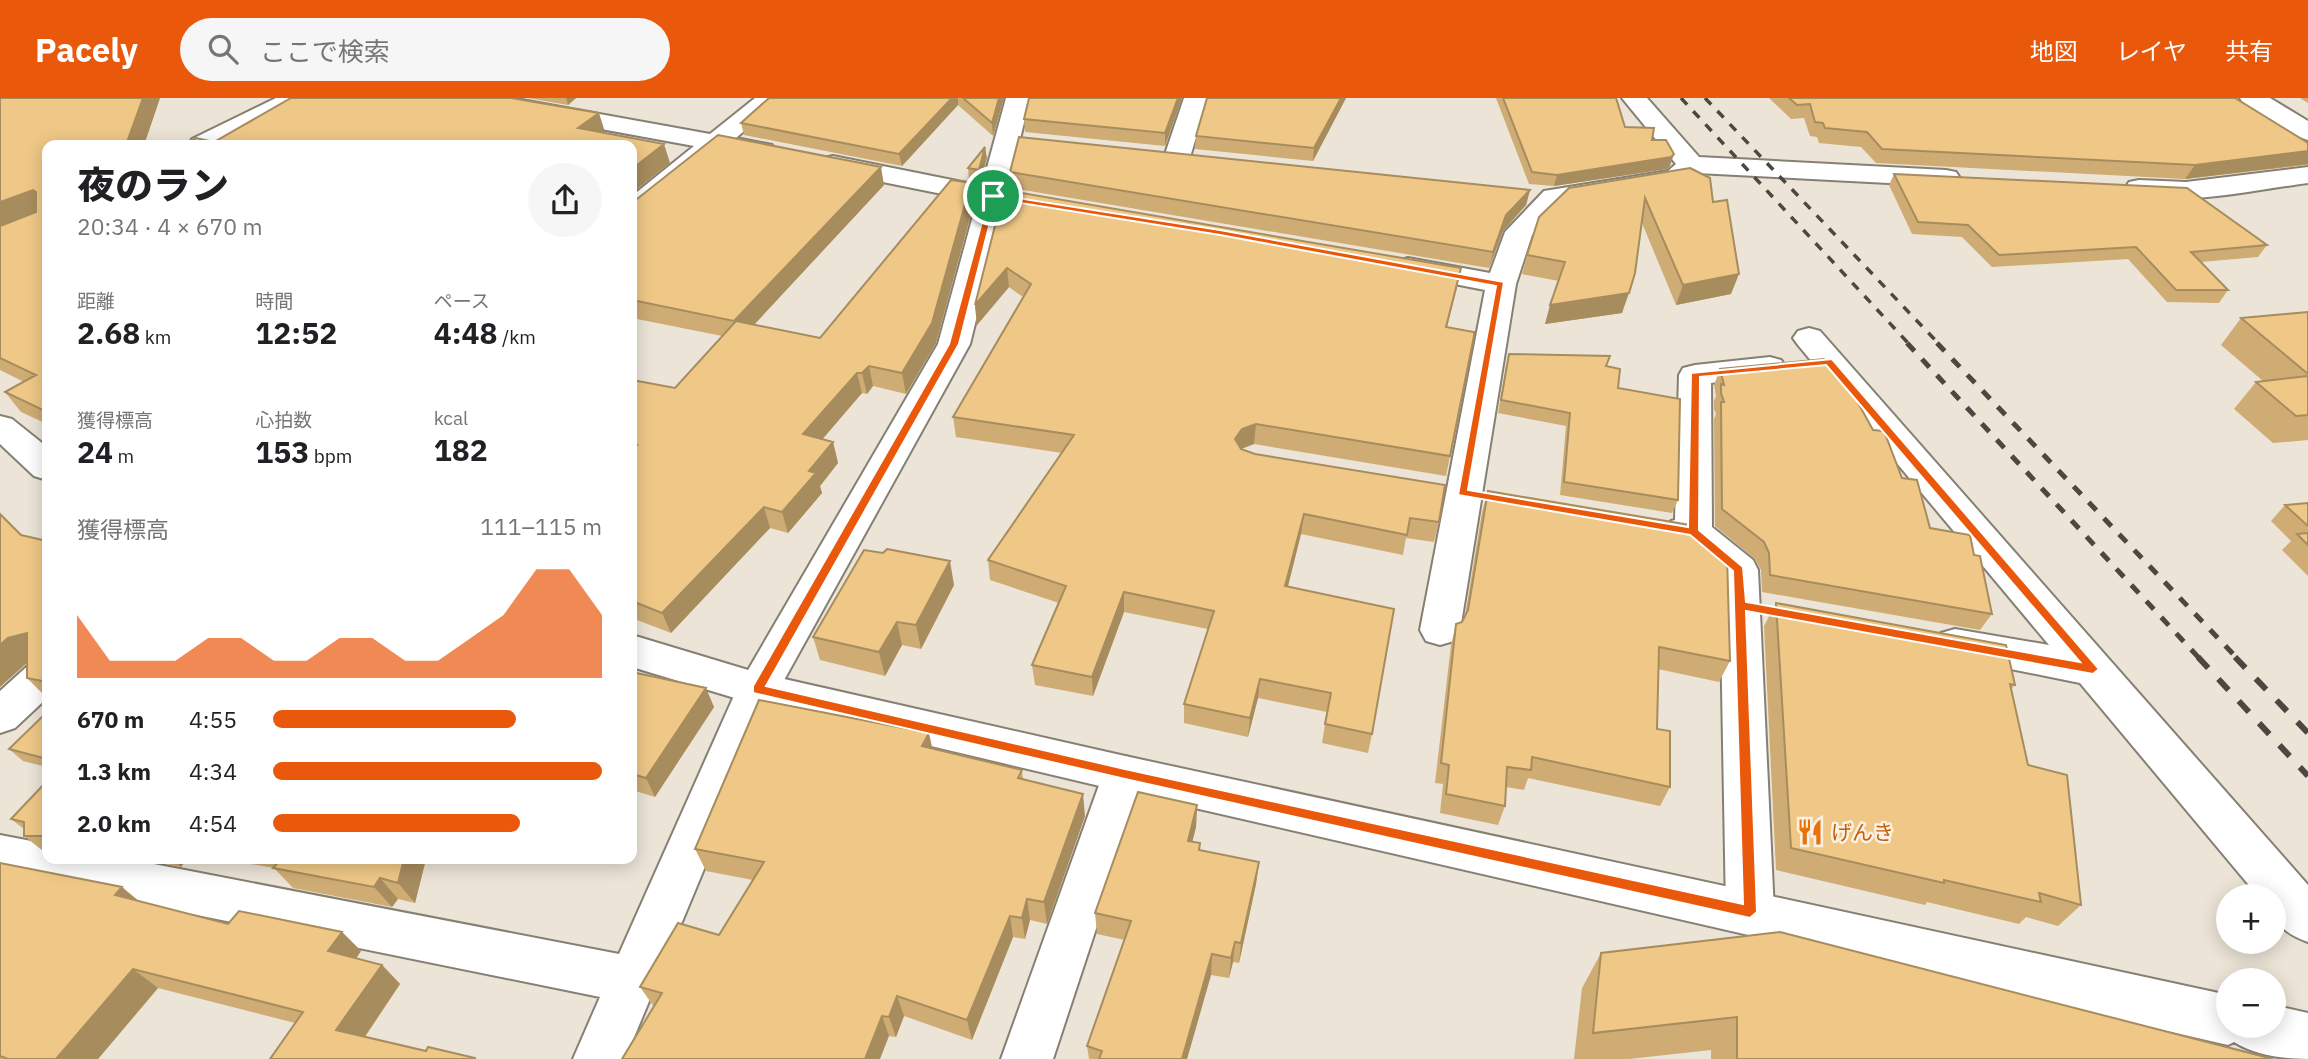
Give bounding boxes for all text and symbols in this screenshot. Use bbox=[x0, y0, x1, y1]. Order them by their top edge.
search box bbox=[180, 18, 670, 81]
text: Pacely bbox=[35, 28, 138, 71]
icon: search bbox=[204, 30, 242, 68]
text: ここで検索 bbox=[260, 34, 390, 68]
text: 地図 bbox=[2030, 35, 2078, 67]
text: レイヤ bbox=[2116, 35, 2187, 67]
text: 共有 bbox=[2225, 35, 2273, 67]
text: 夜のラン bbox=[77, 160, 229, 209]
button: share bbox=[528, 163, 602, 237]
pin bbox=[963, 166, 1023, 226]
icon: arrive bbox=[974, 177, 1012, 215]
text: 20:34 · 4 × 670 m bbox=[77, 211, 263, 241]
text: 距離 bbox=[77, 289, 115, 313]
text: 時間 bbox=[255, 289, 293, 313]
text: ペース bbox=[434, 289, 490, 313]
text: 2.68 bbox=[77, 313, 140, 352]
text: 12:52 bbox=[255, 313, 337, 352]
text: 4:48 bbox=[434, 313, 498, 352]
text: km bbox=[140, 325, 171, 349]
text: /km bbox=[498, 325, 536, 349]
text: kcal bbox=[434, 406, 468, 430]
text: 獲得標高 bbox=[77, 408, 153, 432]
text: 心拍数 bbox=[255, 408, 312, 432]
text: 182 bbox=[434, 430, 488, 469]
text: 24 bbox=[77, 432, 113, 471]
text: 153 bbox=[255, 432, 309, 471]
text: m bbox=[113, 444, 134, 468]
text: bpm bbox=[309, 444, 352, 468]
text: 111–115 m bbox=[480, 511, 602, 541]
text: 獲得標高 bbox=[77, 514, 169, 544]
text: 670 m bbox=[77, 704, 144, 734]
text: 4:55 bbox=[189, 704, 237, 734]
text: 1.3 km bbox=[77, 756, 151, 786]
text: 4:34 bbox=[189, 756, 237, 786]
text: 2.0 km bbox=[77, 808, 151, 838]
text: 4:54 bbox=[189, 808, 237, 838]
restaurant icon: げんき bbox=[1795, 817, 1825, 847]
place label: げんき bbox=[1831, 818, 1894, 846]
map controls bbox=[2216, 884, 2286, 1038]
button: + bbox=[2216, 884, 2286, 954]
button: − bbox=[2216, 968, 2286, 1038]

